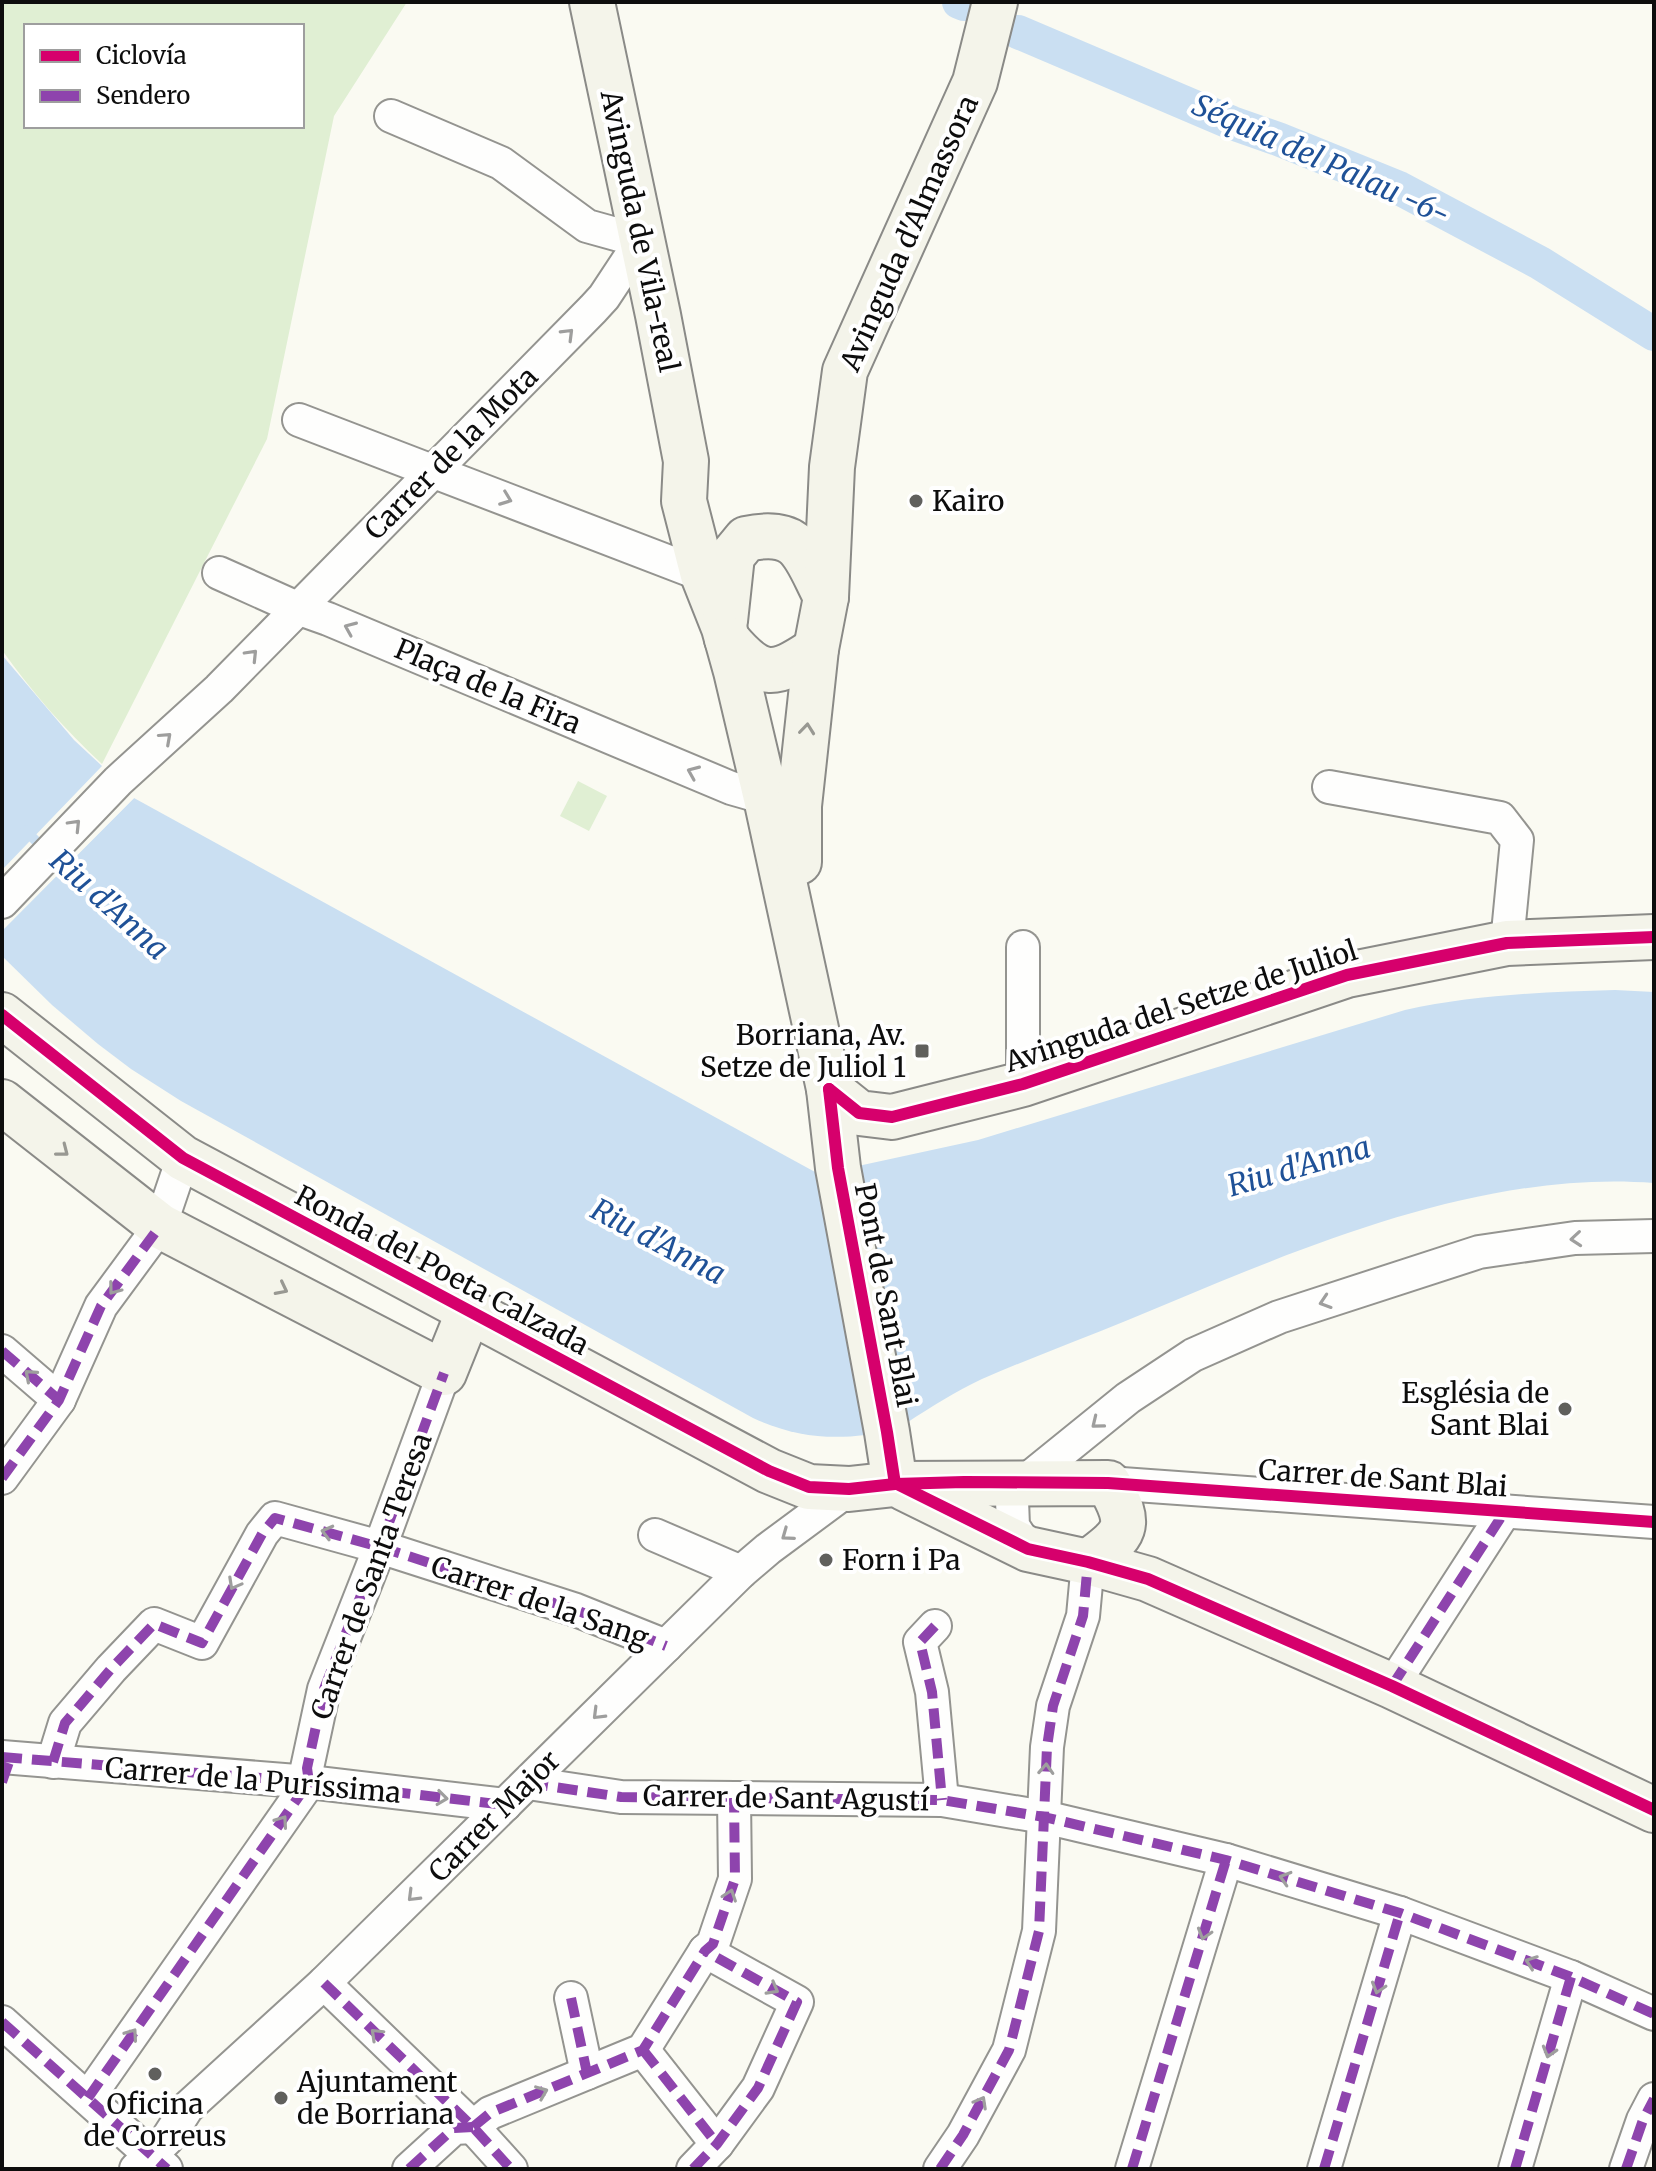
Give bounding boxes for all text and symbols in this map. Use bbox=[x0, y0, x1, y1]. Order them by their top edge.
legend bbox=[24, 24, 304, 128]
text: Ciclovía bbox=[96, 40, 187, 71]
text: Sendero bbox=[96, 80, 190, 111]
water label: Séquia del Palau -6- bbox=[1187, 85, 1456, 233]
street label: Avinguda de Vila-real bbox=[592, 86, 688, 375]
street label: Avinguda d'Almassora bbox=[832, 90, 986, 377]
one-way arrow bbox=[559, 329, 573, 343]
street label: Carrer de la Mota bbox=[357, 359, 545, 547]
place label: Kairo bbox=[932, 483, 1004, 519]
one-way arrow bbox=[498, 489, 512, 506]
marker: Kairo bbox=[907, 492, 925, 510]
one-way arrow bbox=[343, 621, 357, 638]
street label: Plaça de la Fira bbox=[389, 631, 587, 741]
one-way arrow bbox=[243, 650, 258, 664]
one-way arrow bbox=[799, 722, 816, 735]
one-way arrow bbox=[156, 733, 171, 747]
one-way arrow bbox=[686, 765, 700, 782]
one-way arrow bbox=[66, 820, 80, 835]
water label: Riu d'Anna bbox=[42, 841, 177, 967]
street label: Avinguda del Setze de Juliol bbox=[999, 932, 1362, 1080]
place label: Borriana, Av. Setze de Juliol 1 bbox=[700, 1017, 906, 1085]
marker: Borriana, Av. Setze de Juliol 1 bbox=[913, 1042, 931, 1060]
water label: Riu d'Anna bbox=[1223, 1128, 1375, 1205]
one-way arrow bbox=[54, 1141, 69, 1155]
street label: Ronda del Poeta Calzada bbox=[289, 1177, 595, 1363]
street label: Pont de Sant Blai bbox=[847, 1180, 925, 1410]
water label: Riu d'Anna bbox=[585, 1190, 732, 1292]
one-way arrow bbox=[1569, 1230, 1582, 1247]
one-way arrow bbox=[274, 1279, 289, 1294]
one-way arrow bbox=[109, 1280, 123, 1295]
one-way arrow bbox=[1319, 1293, 1333, 1309]
one-way arrow bbox=[25, 1371, 40, 1385]
place label: Església de Sant Blai bbox=[1401, 1375, 1549, 1443]
marker: Església de Sant Blai bbox=[1556, 1400, 1574, 1418]
one-way arrow bbox=[1092, 1413, 1106, 1428]
street label: Carrer de Santa Teresa bbox=[302, 1428, 440, 1724]
street label: Carrer de Sant Blai bbox=[1257, 1451, 1509, 1505]
one-way arrow bbox=[321, 1525, 335, 1542]
one-way arrow bbox=[781, 1526, 796, 1540]
place label: Forn i Pa bbox=[842, 1542, 960, 1578]
street label: Carrer de la Sang bbox=[426, 1548, 654, 1656]
marker: Forn i Pa bbox=[817, 1551, 835, 1569]
one-way arrow bbox=[228, 1576, 244, 1590]
one-way arrow bbox=[593, 1704, 607, 1719]
street label: Carrer Major bbox=[421, 1743, 567, 1889]
street label: Carrer de la Puríssima bbox=[104, 1749, 402, 1811]
one-way arrow bbox=[1038, 1762, 1055, 1775]
street label: Carrer de Sant Agustí bbox=[643, 1778, 930, 1819]
one-way arrow bbox=[436, 1789, 449, 1806]
one-way arrow bbox=[272, 1815, 286, 1830]
one-way arrow bbox=[1278, 1871, 1292, 1887]
one-way arrow bbox=[408, 1887, 422, 1901]
one-way arrow bbox=[720, 1889, 736, 1903]
one-way arrow bbox=[1197, 1927, 1213, 1941]
one-way arrow bbox=[1524, 1955, 1538, 1972]
one-way arrow bbox=[765, 1979, 779, 1994]
one-way arrow bbox=[1371, 1981, 1387, 1995]
one-way arrow bbox=[122, 2028, 137, 2042]
one-way arrow bbox=[371, 2029, 386, 2043]
one-way arrow bbox=[1542, 2044, 1558, 2058]
place label: Ajuntament de Borriana bbox=[296, 2064, 458, 2132]
marker: Oficina de Correus bbox=[146, 2065, 164, 2083]
one-way arrow bbox=[534, 2085, 548, 2101]
place label: Oficina de Correus bbox=[83, 2086, 227, 2154]
marker: Ajuntament de Borriana bbox=[272, 2089, 290, 2107]
one-way arrow bbox=[971, 2096, 986, 2111]

